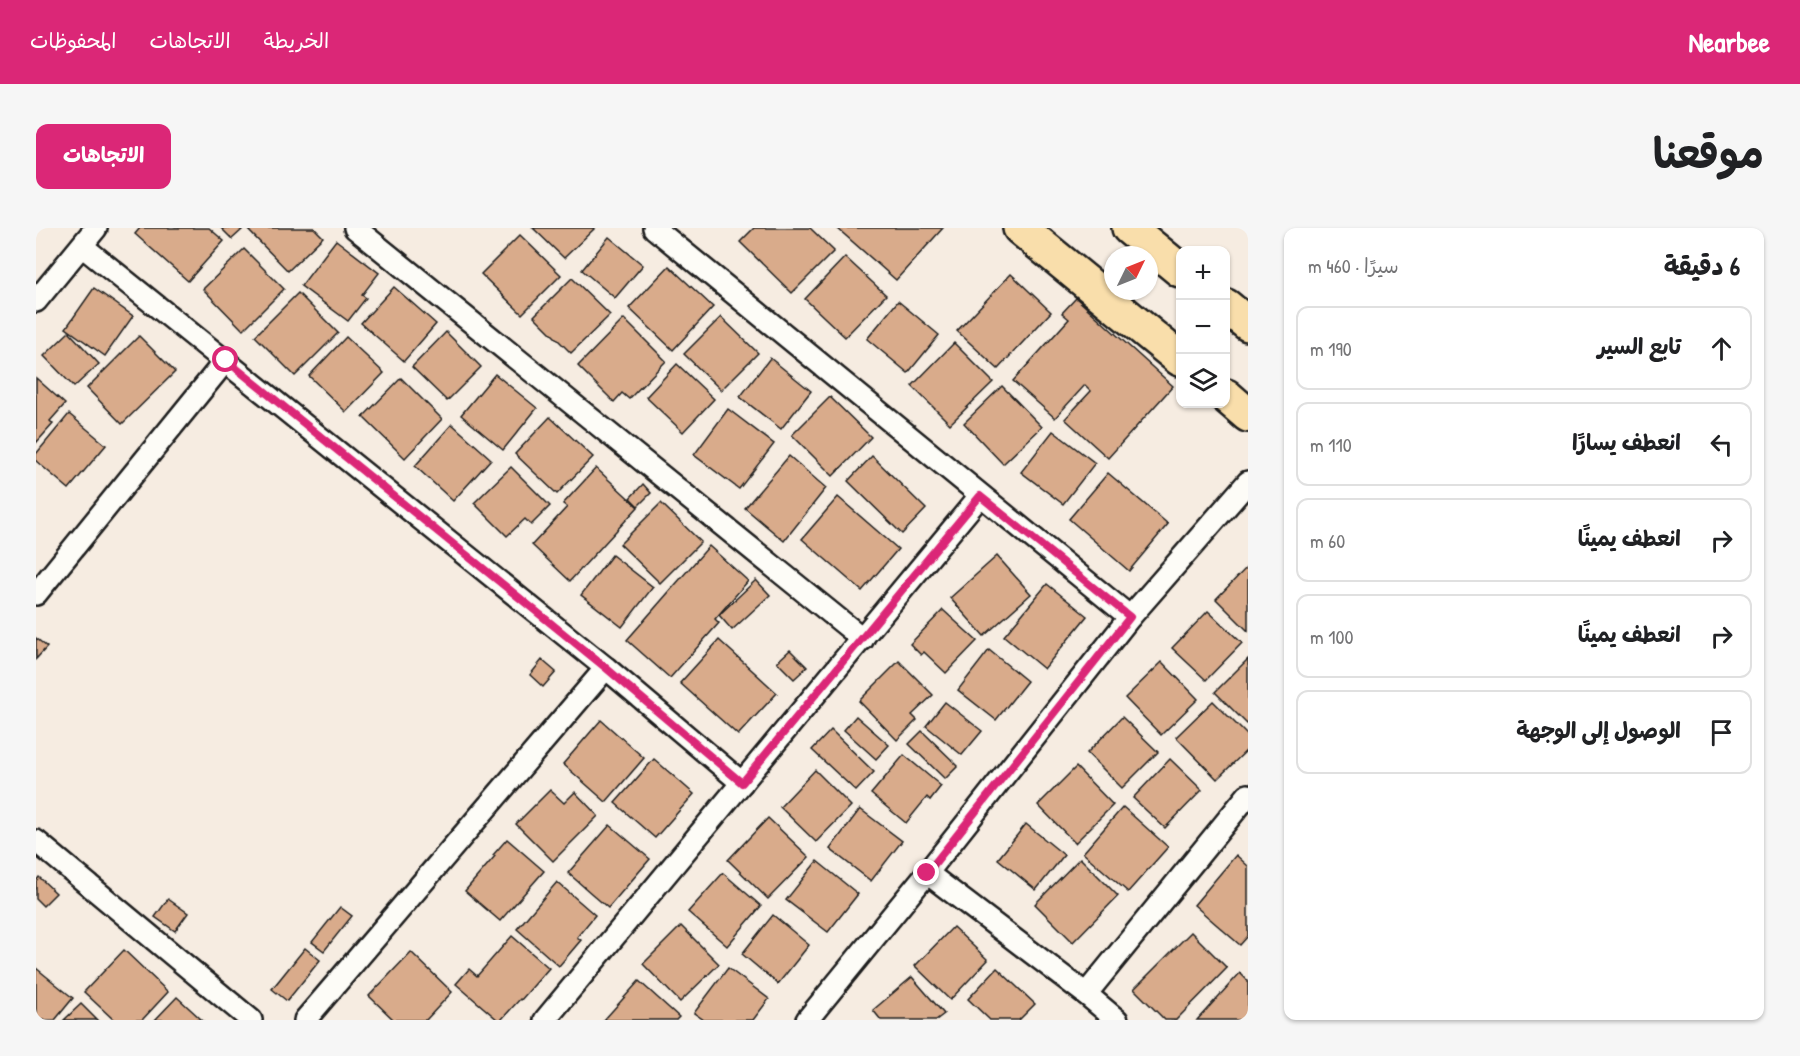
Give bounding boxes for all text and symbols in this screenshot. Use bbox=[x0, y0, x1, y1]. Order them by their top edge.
text: Nearbee bbox=[1688, 23, 1770, 61]
text: المحفوظات bbox=[30, 26, 116, 55]
text: الاتجاهات bbox=[149, 26, 231, 55]
text: الخريطة bbox=[264, 26, 329, 55]
button: الاتجاهات bbox=[36, 124, 171, 189]
text: موقعنا bbox=[1653, 124, 1764, 181]
north arrow bbox=[1104, 246, 1158, 300]
map controls bbox=[1176, 246, 1230, 408]
button: + bbox=[1176, 246, 1230, 300]
text: 6 دقيقة bbox=[1664, 248, 1740, 283]
text: سيرًا · 460 m bbox=[1308, 252, 1399, 279]
button: − bbox=[1176, 300, 1230, 354]
text: تابع السير bbox=[1598, 331, 1681, 361]
icon: ahead bbox=[1705, 332, 1738, 365]
text: 190 m bbox=[1310, 335, 1352, 362]
route start bbox=[212, 346, 238, 372]
button: layers bbox=[1176, 354, 1230, 408]
text: انعطف يسارًا bbox=[1572, 427, 1681, 457]
icon: left bbox=[1705, 428, 1738, 461]
text: 110 m bbox=[1310, 431, 1352, 458]
text: انعطف يمينًا bbox=[1578, 523, 1681, 553]
icon: right bbox=[1705, 524, 1738, 557]
text: 60 m bbox=[1310, 527, 1345, 554]
text: انعطف يمينًا bbox=[1578, 619, 1681, 649]
icon: right bbox=[1705, 620, 1738, 653]
text: 100 m bbox=[1310, 623, 1353, 650]
text: الوصول إلى الوجهة bbox=[1516, 715, 1681, 745]
icon: arrive bbox=[1705, 716, 1738, 749]
route end bbox=[913, 859, 939, 885]

